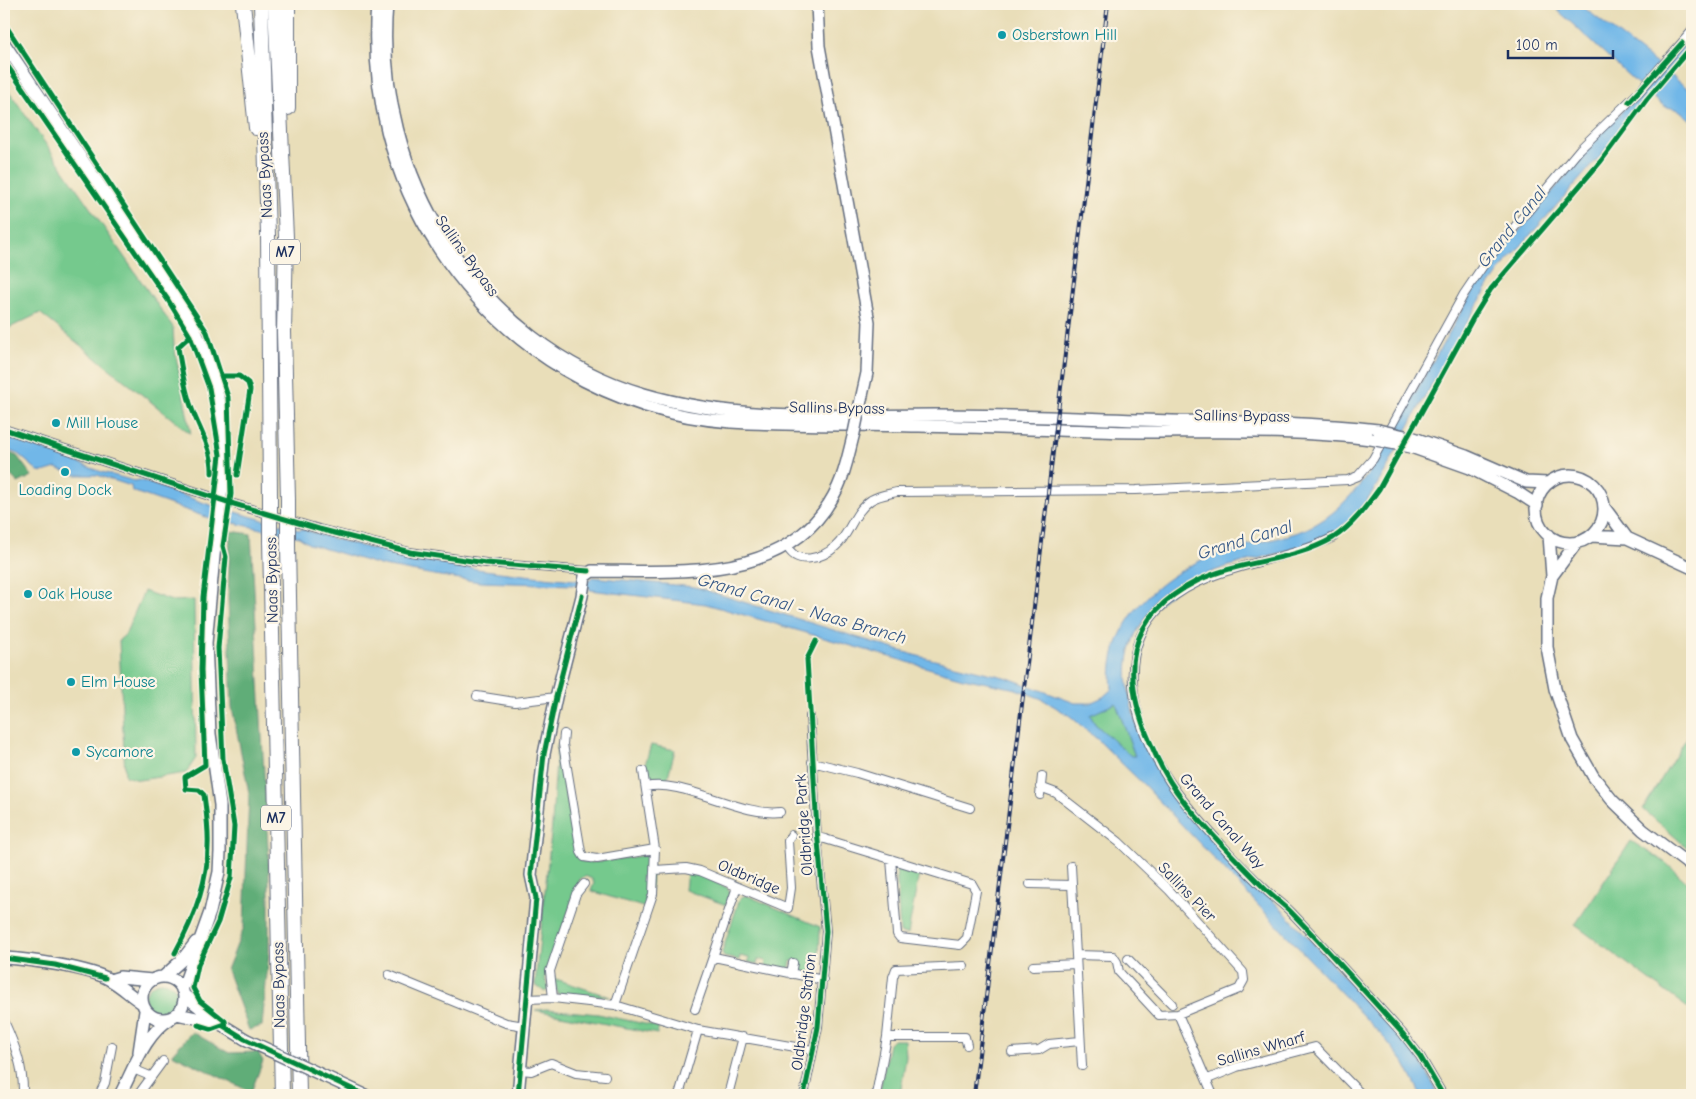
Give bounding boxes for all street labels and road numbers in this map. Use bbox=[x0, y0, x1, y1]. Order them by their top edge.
street label: Naas Bypass bbox=[254, 131, 276, 219]
street label: Sallins Bypass bbox=[432, 212, 503, 300]
road number: M7 bbox=[270, 240, 300, 264]
street label: Sallins Bypass bbox=[789, 398, 885, 418]
street label: Sallins Bypass bbox=[1194, 406, 1290, 426]
street label: Naas Bypass bbox=[262, 536, 282, 623]
street label: Grand Canal Way bbox=[1176, 770, 1269, 873]
street label: Oldbridge Park bbox=[791, 773, 817, 876]
road number: M7 bbox=[261, 806, 291, 830]
street label: Oldbridge bbox=[715, 856, 783, 898]
street label: Sallins Pier bbox=[1154, 859, 1220, 926]
street label: Naas Bypass bbox=[269, 941, 289, 1028]
street label: Oldbridge Station bbox=[788, 952, 820, 1072]
street label: Sallins Wharf bbox=[1215, 1028, 1308, 1070]

